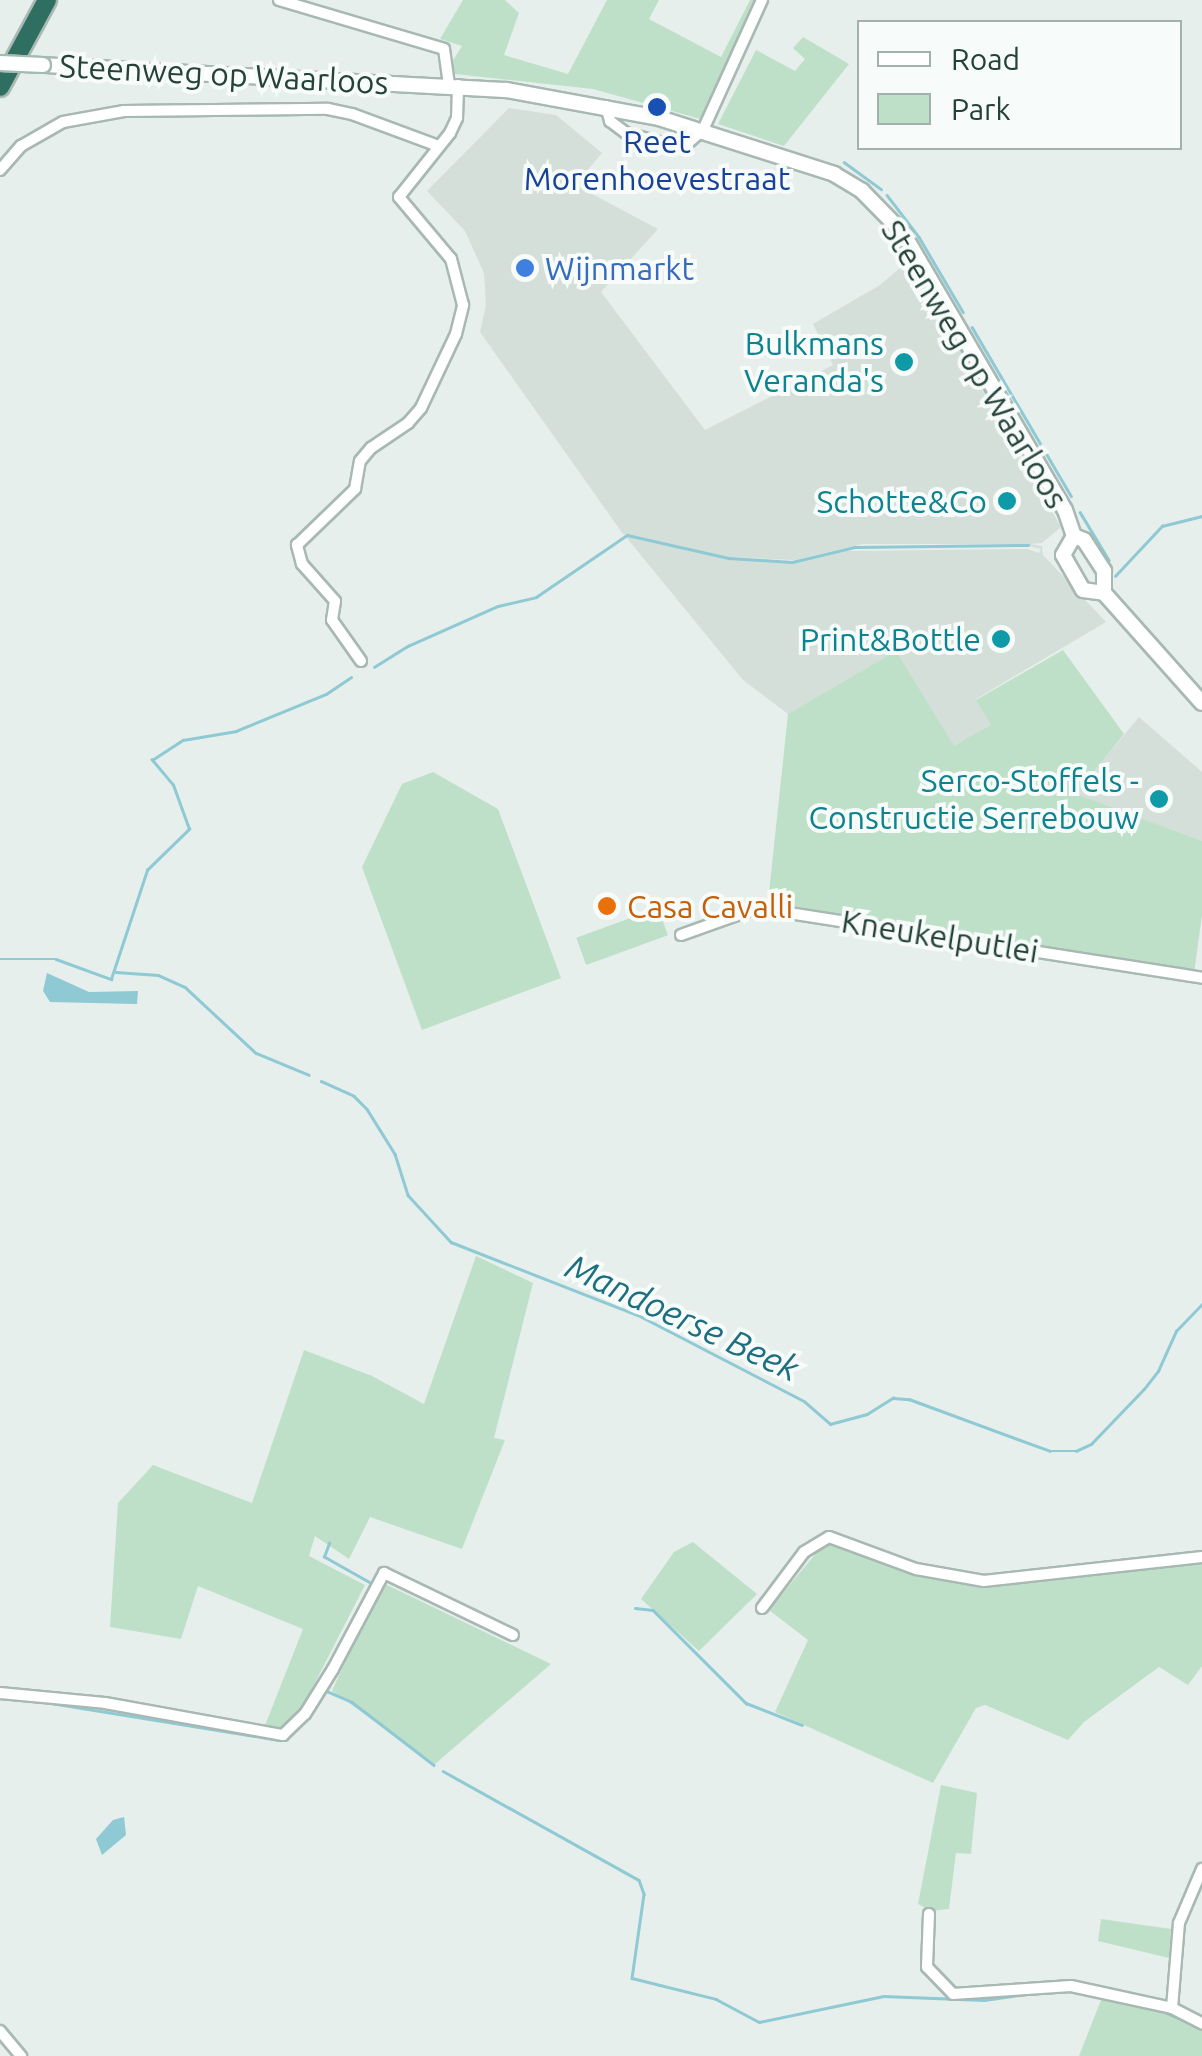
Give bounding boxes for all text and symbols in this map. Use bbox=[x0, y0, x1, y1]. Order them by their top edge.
legend bbox=[857, 20, 1182, 150]
text: Road bbox=[951, 42, 1020, 76]
street label: Steenweg op Waarloos bbox=[58, 46, 390, 102]
text: Park bbox=[951, 92, 1011, 126]
marker: Reet Morenhoevestraat bbox=[646, 96, 668, 118]
place label: Reet Morenhoevestraat bbox=[524, 123, 790, 198]
street label: Steenweg op Waarloos bbox=[874, 213, 1076, 515]
place label: Wijnmarkt bbox=[545, 249, 694, 287]
marker: Wijnmarkt bbox=[514, 257, 536, 279]
place label: Bulkmans Veranda's bbox=[744, 325, 884, 400]
marker: Bulkmans Veranda's bbox=[893, 351, 915, 373]
place label: Schotte&Co bbox=[816, 482, 987, 520]
marker: Schotte&Co bbox=[996, 490, 1018, 512]
place label: Print&Bottle bbox=[800, 620, 981, 658]
marker: Print&Bottle bbox=[990, 628, 1012, 650]
place label: Serco-Stoffels - Constructie Serrebouw bbox=[809, 762, 1139, 837]
marker: Serco-Stoffels - Constructie Serrebouw bbox=[1148, 788, 1170, 810]
place label: Casa Cavalli bbox=[627, 887, 793, 925]
marker: Casa Cavalli bbox=[596, 895, 618, 917]
street label: Kneukelputlei bbox=[839, 901, 1041, 971]
water label: Mandoerse Beek bbox=[560, 1245, 806, 1389]

